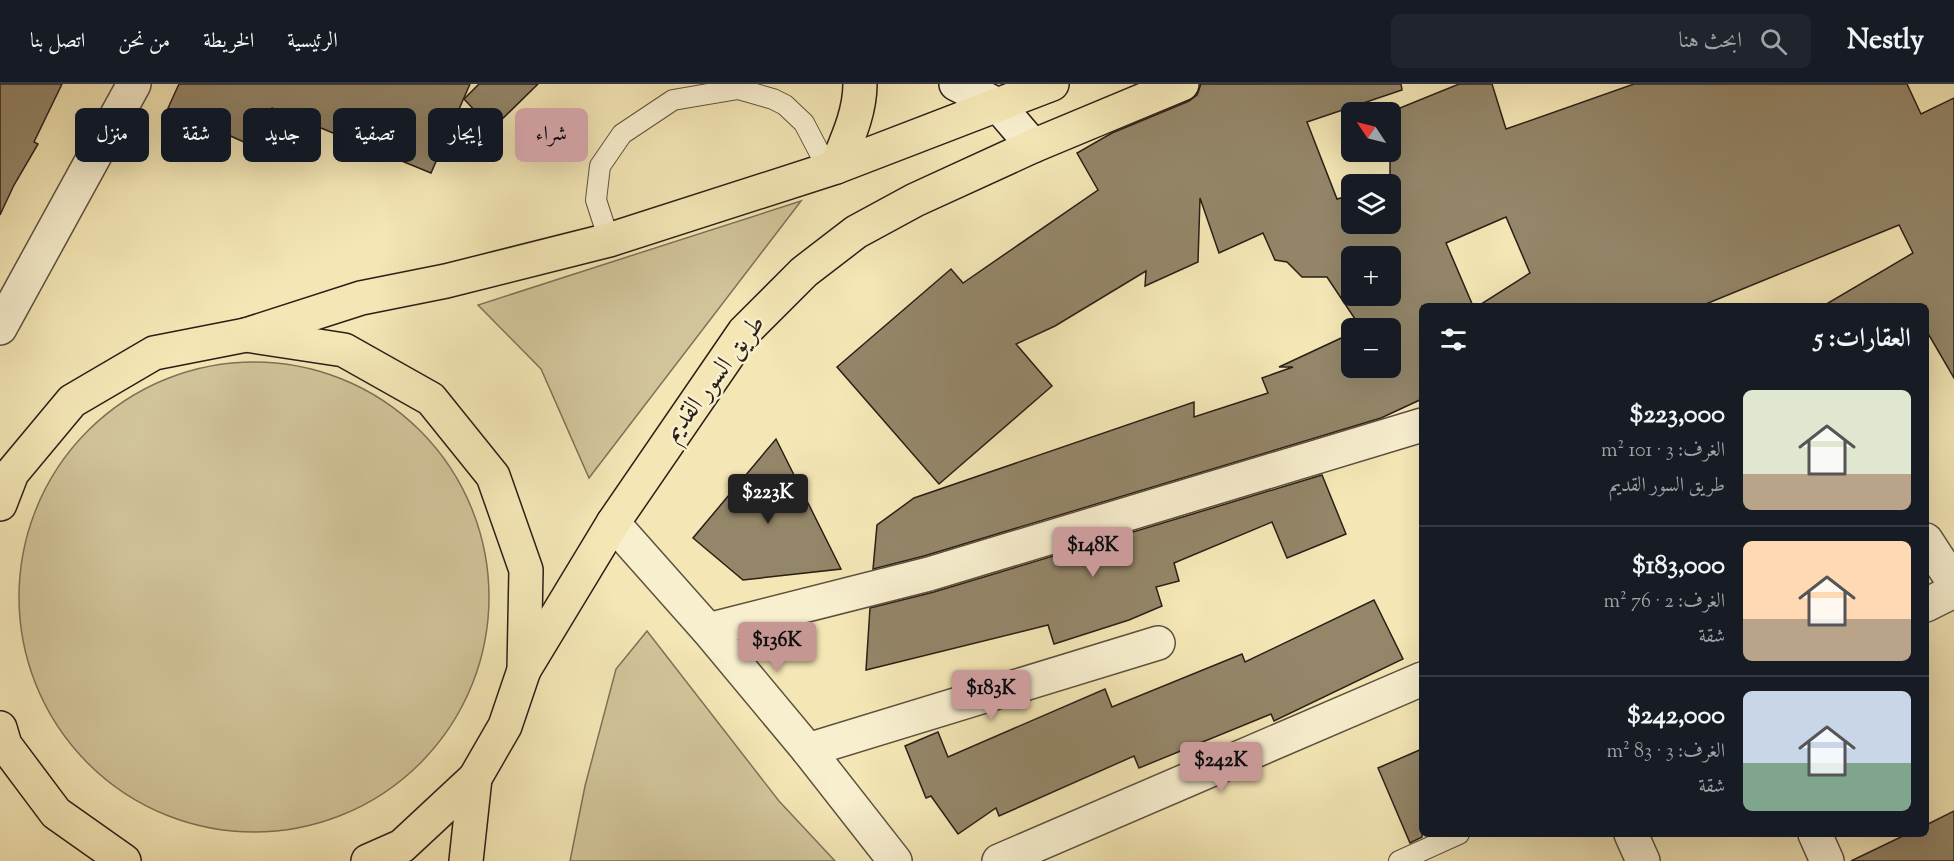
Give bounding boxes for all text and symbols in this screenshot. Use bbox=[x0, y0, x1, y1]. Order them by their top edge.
search box bbox=[1391, 14, 1811, 68]
text: Nestly bbox=[1847, 21, 1924, 61]
icon: search bbox=[1757, 25, 1790, 58]
text: ابحث هنا bbox=[1679, 26, 1742, 58]
text: اتصل بنا bbox=[30, 27, 85, 57]
text: من نحن bbox=[118, 27, 170, 57]
text: الخريطة bbox=[203, 27, 254, 57]
text: الرئيسية bbox=[287, 27, 338, 57]
north arrow bbox=[1341, 102, 1401, 162]
map controls bbox=[1341, 102, 1401, 378]
chip: منزل bbox=[75, 108, 149, 162]
chip: شقة bbox=[161, 108, 231, 162]
chip: جديد bbox=[243, 108, 321, 162]
chip: تصفية bbox=[333, 108, 416, 162]
chip: إيجار bbox=[428, 108, 503, 162]
chip: شراء bbox=[515, 108, 588, 162]
button: layers bbox=[1341, 174, 1401, 234]
button: + bbox=[1341, 246, 1401, 306]
street label: طريق السور القديم bbox=[655, 308, 777, 451]
button: − bbox=[1341, 318, 1401, 378]
text: العقارات: 5 bbox=[1814, 321, 1911, 358]
icon: filters bbox=[1437, 323, 1470, 356]
text: $223,000 bbox=[1629, 397, 1725, 434]
icon: home bbox=[1791, 414, 1863, 486]
text: الغرف: 3 · 101 m² bbox=[1601, 437, 1725, 466]
text: طريق السور القديم bbox=[1609, 472, 1725, 501]
pin: $223K bbox=[726, 474, 810, 525]
text: $223K bbox=[742, 479, 794, 508]
pin: $148K bbox=[1051, 527, 1135, 578]
text: $148K bbox=[1067, 532, 1119, 561]
text: $183,000 bbox=[1632, 548, 1725, 585]
icon: home bbox=[1791, 565, 1863, 637]
text: الغرف: 2 · 76 m² bbox=[1603, 588, 1725, 617]
pin: $136K bbox=[735, 622, 819, 673]
text: شقة bbox=[1699, 623, 1725, 652]
text: $136K bbox=[752, 627, 802, 656]
pin: $183K bbox=[949, 670, 1033, 721]
text: $183K bbox=[966, 675, 1016, 704]
text: $242,000 bbox=[1627, 698, 1725, 735]
icon: home bbox=[1791, 715, 1863, 787]
text: الغرف: 3 · 83 m² bbox=[1607, 738, 1725, 767]
pin: $242K bbox=[1179, 742, 1263, 793]
text: $242K bbox=[1194, 747, 1248, 776]
text: شقة bbox=[1699, 773, 1725, 802]

